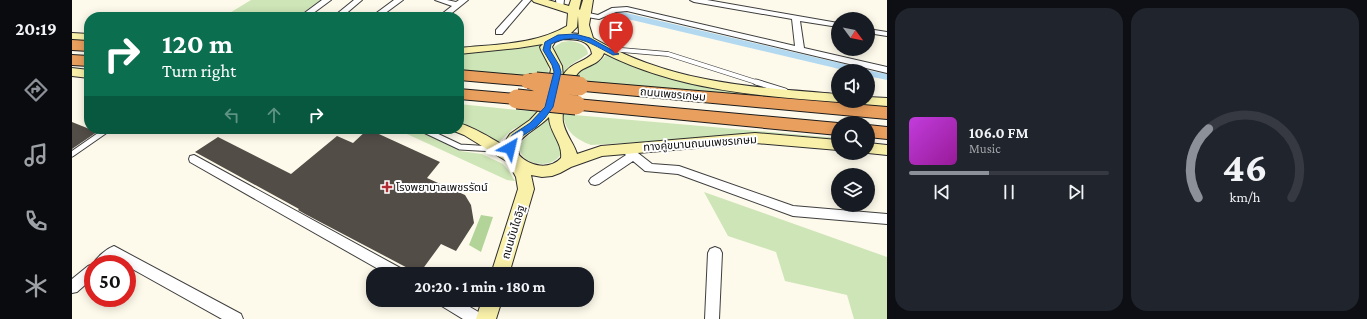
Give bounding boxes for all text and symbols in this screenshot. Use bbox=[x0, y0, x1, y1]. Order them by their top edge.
north arrow bbox=[831, 12, 875, 56]
map controls bbox=[831, 12, 875, 212]
pin bbox=[599, 13, 633, 54]
text: 20:19 bbox=[15, 19, 57, 39]
icon: arrive bbox=[605, 19, 627, 41]
icon: right bbox=[96, 28, 148, 80]
text: 120 m bbox=[162, 28, 233, 59]
text: Turn right bbox=[162, 61, 236, 81]
button: sound bbox=[831, 64, 875, 108]
icon: directions bbox=[22, 76, 50, 104]
street label: ถนนเพชรเกษม bbox=[640, 85, 706, 103]
icon: left bbox=[221, 104, 243, 126]
icon: ahead bbox=[263, 104, 285, 126]
icon: right bbox=[305, 104, 327, 126]
button: search bbox=[831, 116, 875, 160]
text: 106.0 FM bbox=[969, 125, 1029, 141]
position arrow bbox=[489, 127, 531, 169]
street label: ทางคู่ขนานถนนเพชรเกษม bbox=[643, 133, 757, 154]
icon: music bbox=[22, 141, 50, 169]
text: Music bbox=[969, 141, 1001, 156]
text: 46 bbox=[1222, 143, 1268, 189]
button: layers bbox=[831, 168, 875, 212]
marker: โรงพยาบาลเพชรรัตน์ bbox=[381, 181, 393, 193]
place label: โรงพยาบาลเพชรรัตน์ bbox=[396, 181, 488, 193]
icon: previous bbox=[931, 181, 953, 203]
icon: pause bbox=[998, 181, 1020, 203]
icon: next bbox=[1065, 181, 1087, 203]
text: km/h bbox=[1230, 188, 1261, 204]
street label: ถนนบันไดอิฐ bbox=[499, 204, 527, 260]
icon: phone bbox=[22, 207, 50, 235]
speed limit sign: 50 bbox=[84, 255, 136, 307]
icon: climate bbox=[22, 272, 50, 300]
text: 20:20 · 1 min · 180 m bbox=[414, 279, 546, 295]

